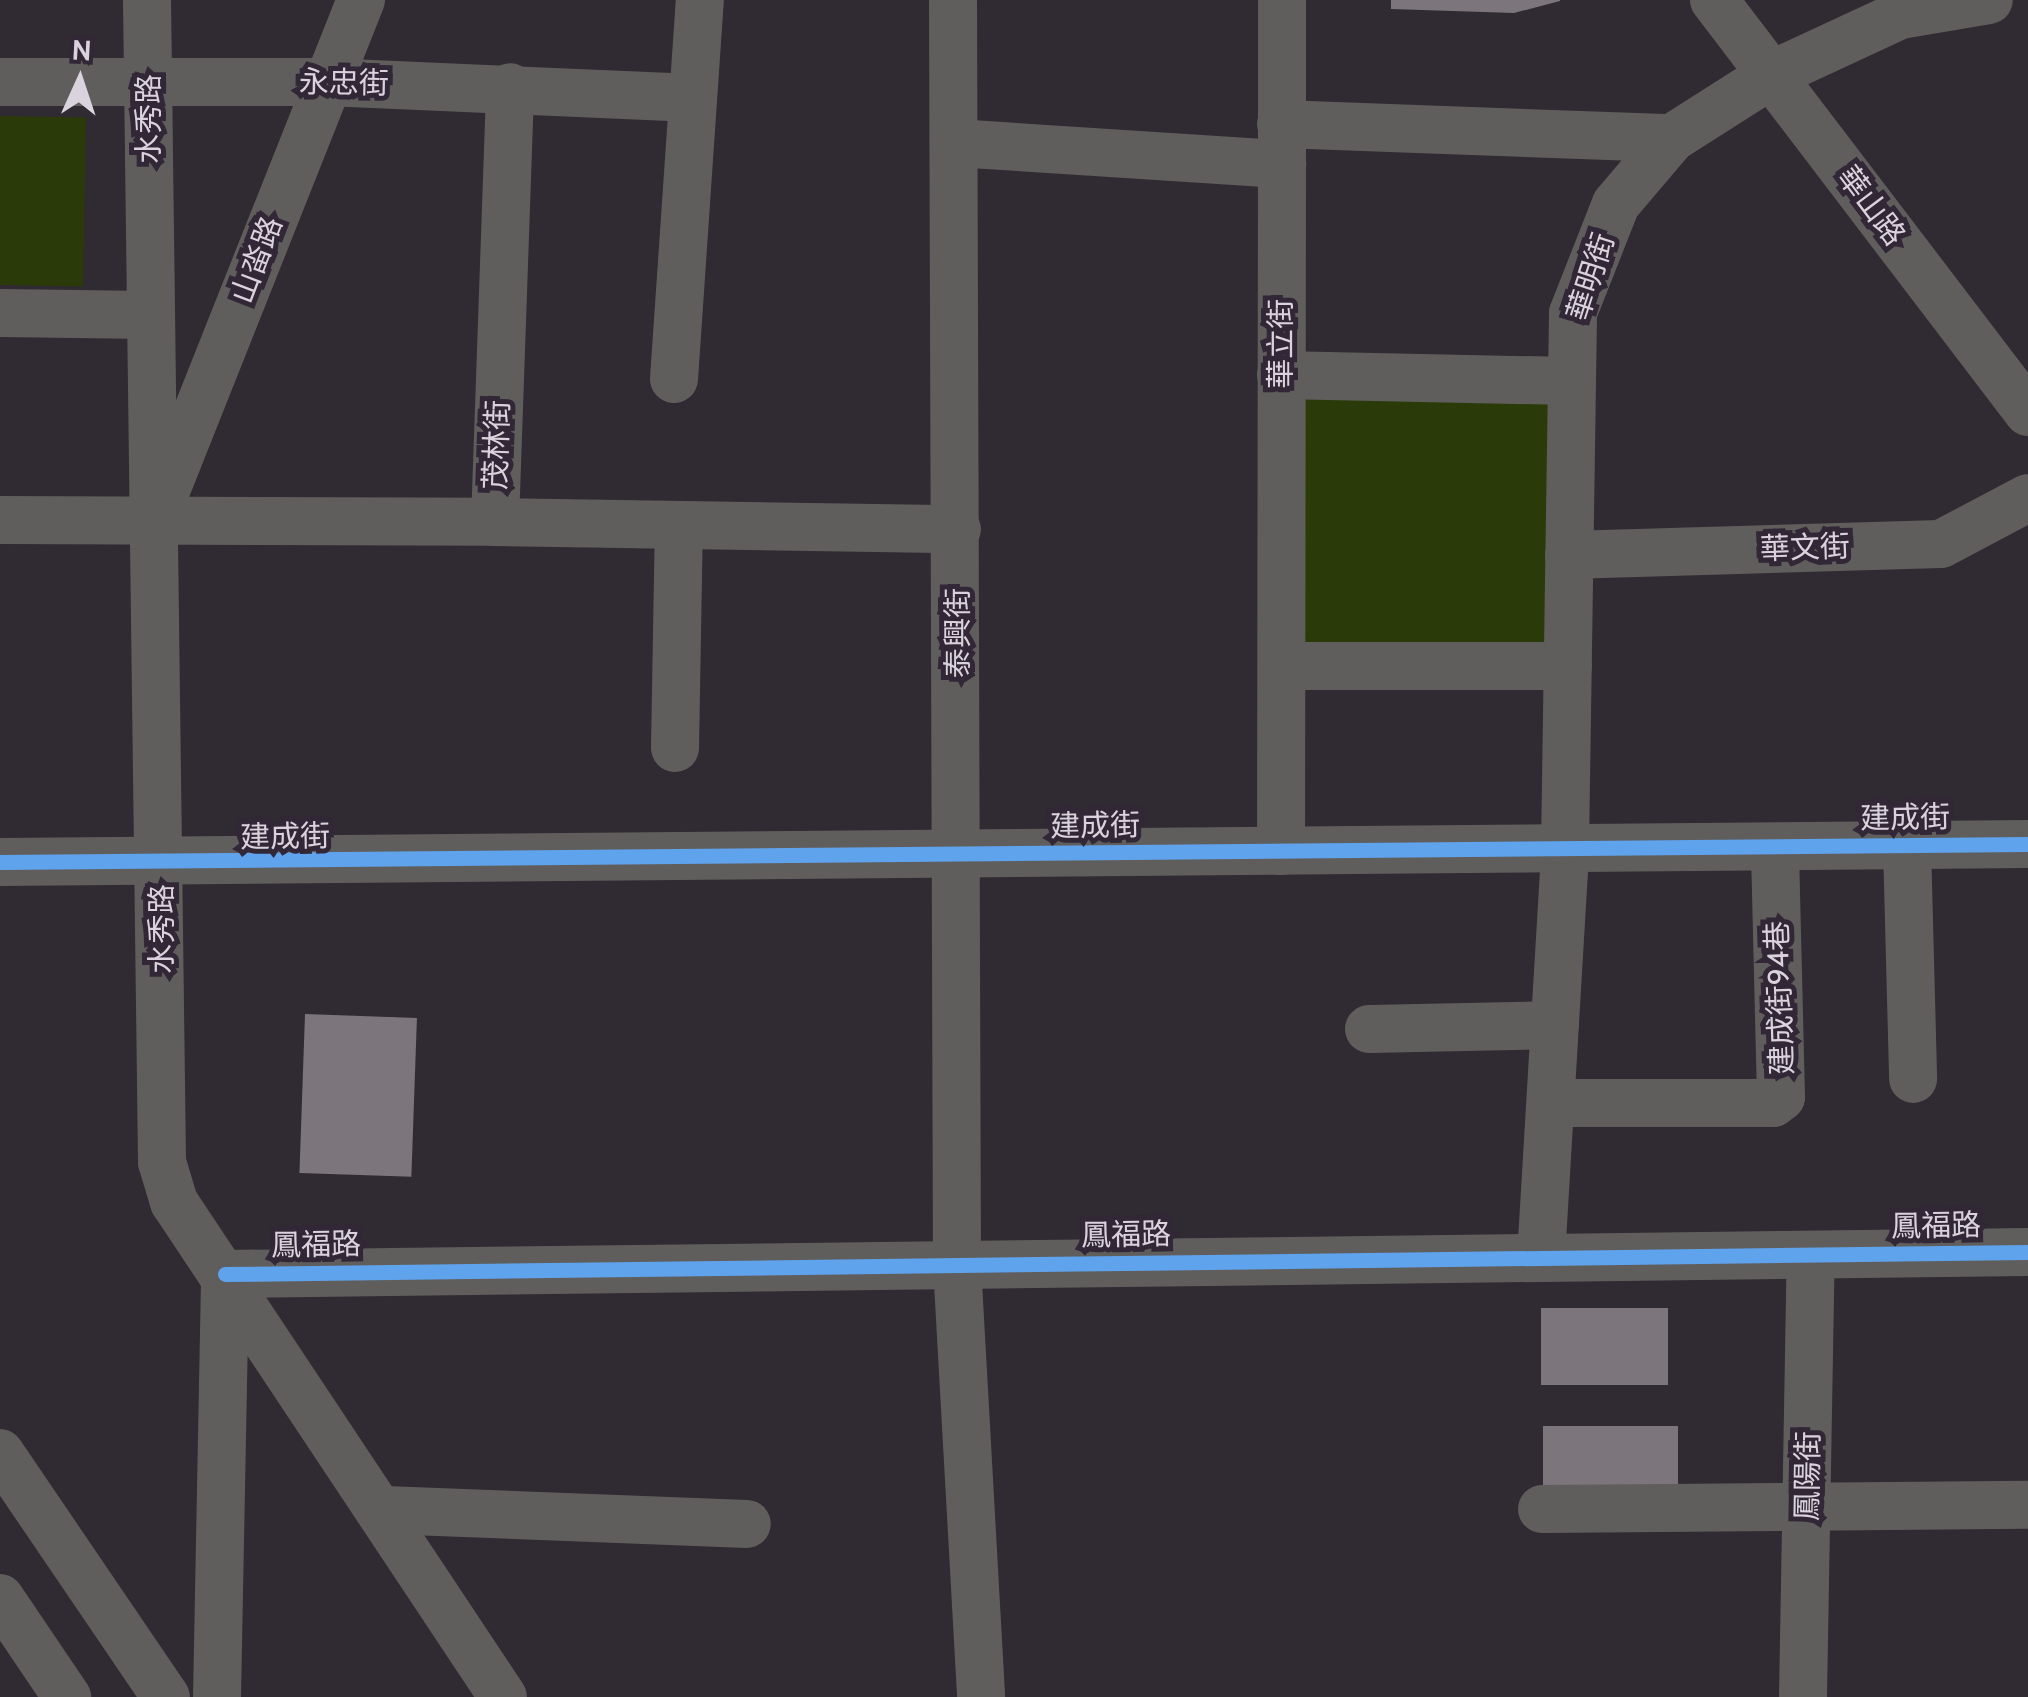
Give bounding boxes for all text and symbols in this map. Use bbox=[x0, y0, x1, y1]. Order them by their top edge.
north arrow bbox=[30, 30, 130, 130]
text: N bbox=[71, 33, 92, 68]
street label: 永忠街 bbox=[299, 64, 389, 102]
street label: 水秀路 bbox=[131, 74, 167, 164]
street label: 華山路 bbox=[1830, 159, 1912, 253]
street label: 山畓路 bbox=[224, 212, 290, 308]
street label: 華明街 bbox=[1560, 229, 1622, 325]
street label: 華立街 bbox=[1263, 299, 1299, 389]
street label: 茂林街 bbox=[477, 399, 517, 491]
street label: 華文街 bbox=[1759, 528, 1851, 568]
street label: 泰興街 bbox=[940, 588, 976, 678]
street label: 建成街 bbox=[1860, 799, 1950, 837]
street label: 建成街 bbox=[1050, 807, 1140, 845]
street label: 建成街 bbox=[240, 818, 330, 856]
street label: 水秀路 bbox=[144, 884, 180, 974]
street label: 建成街94巷 bbox=[1759, 920, 1801, 1076]
street label: 鳳福路 bbox=[1891, 1207, 1981, 1245]
street label: 鳳福路 bbox=[1081, 1216, 1171, 1254]
street label: 鳳福路 bbox=[271, 1226, 361, 1264]
street label: 鳳陽街 bbox=[1789, 1431, 1827, 1521]

